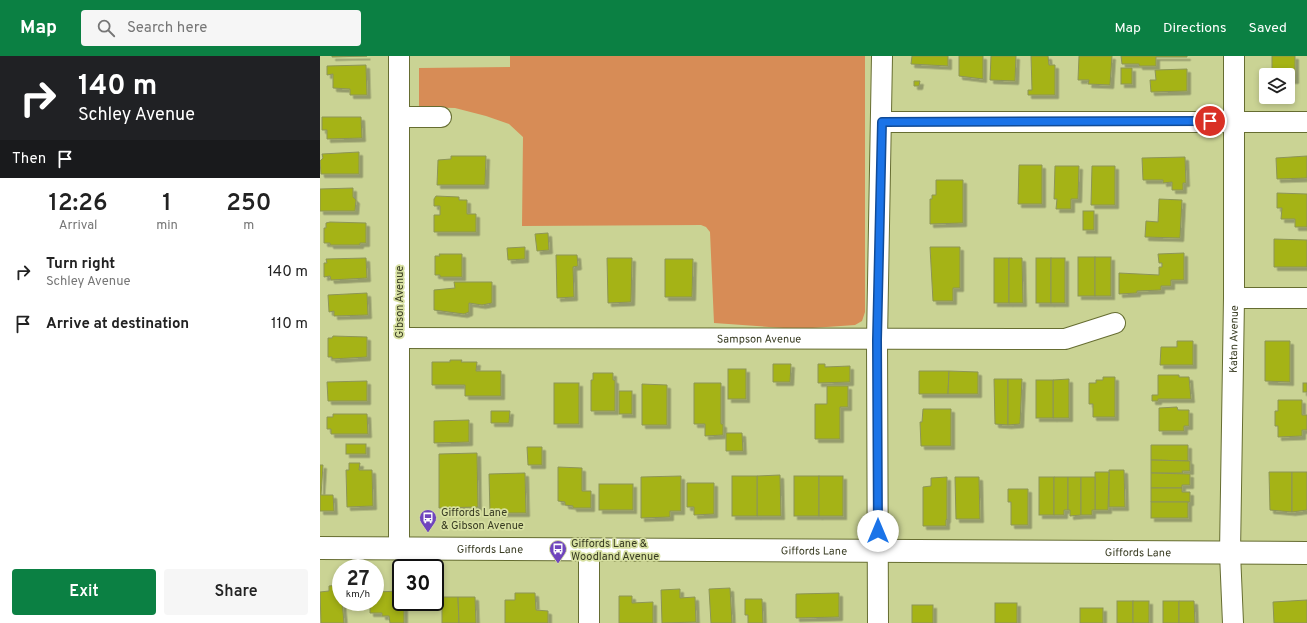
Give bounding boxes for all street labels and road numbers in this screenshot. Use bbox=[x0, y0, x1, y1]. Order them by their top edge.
street label: Gibson Avenue bbox=[393, 266, 407, 338]
street label: Katan Avenue bbox=[1227, 305, 1242, 373]
street label: Sampson Avenue bbox=[717, 332, 801, 347]
street label: Giffords Lane bbox=[457, 543, 523, 557]
street label: Giffords Lane bbox=[781, 544, 847, 559]
street label: Giffords Lane bbox=[1105, 546, 1171, 560]

